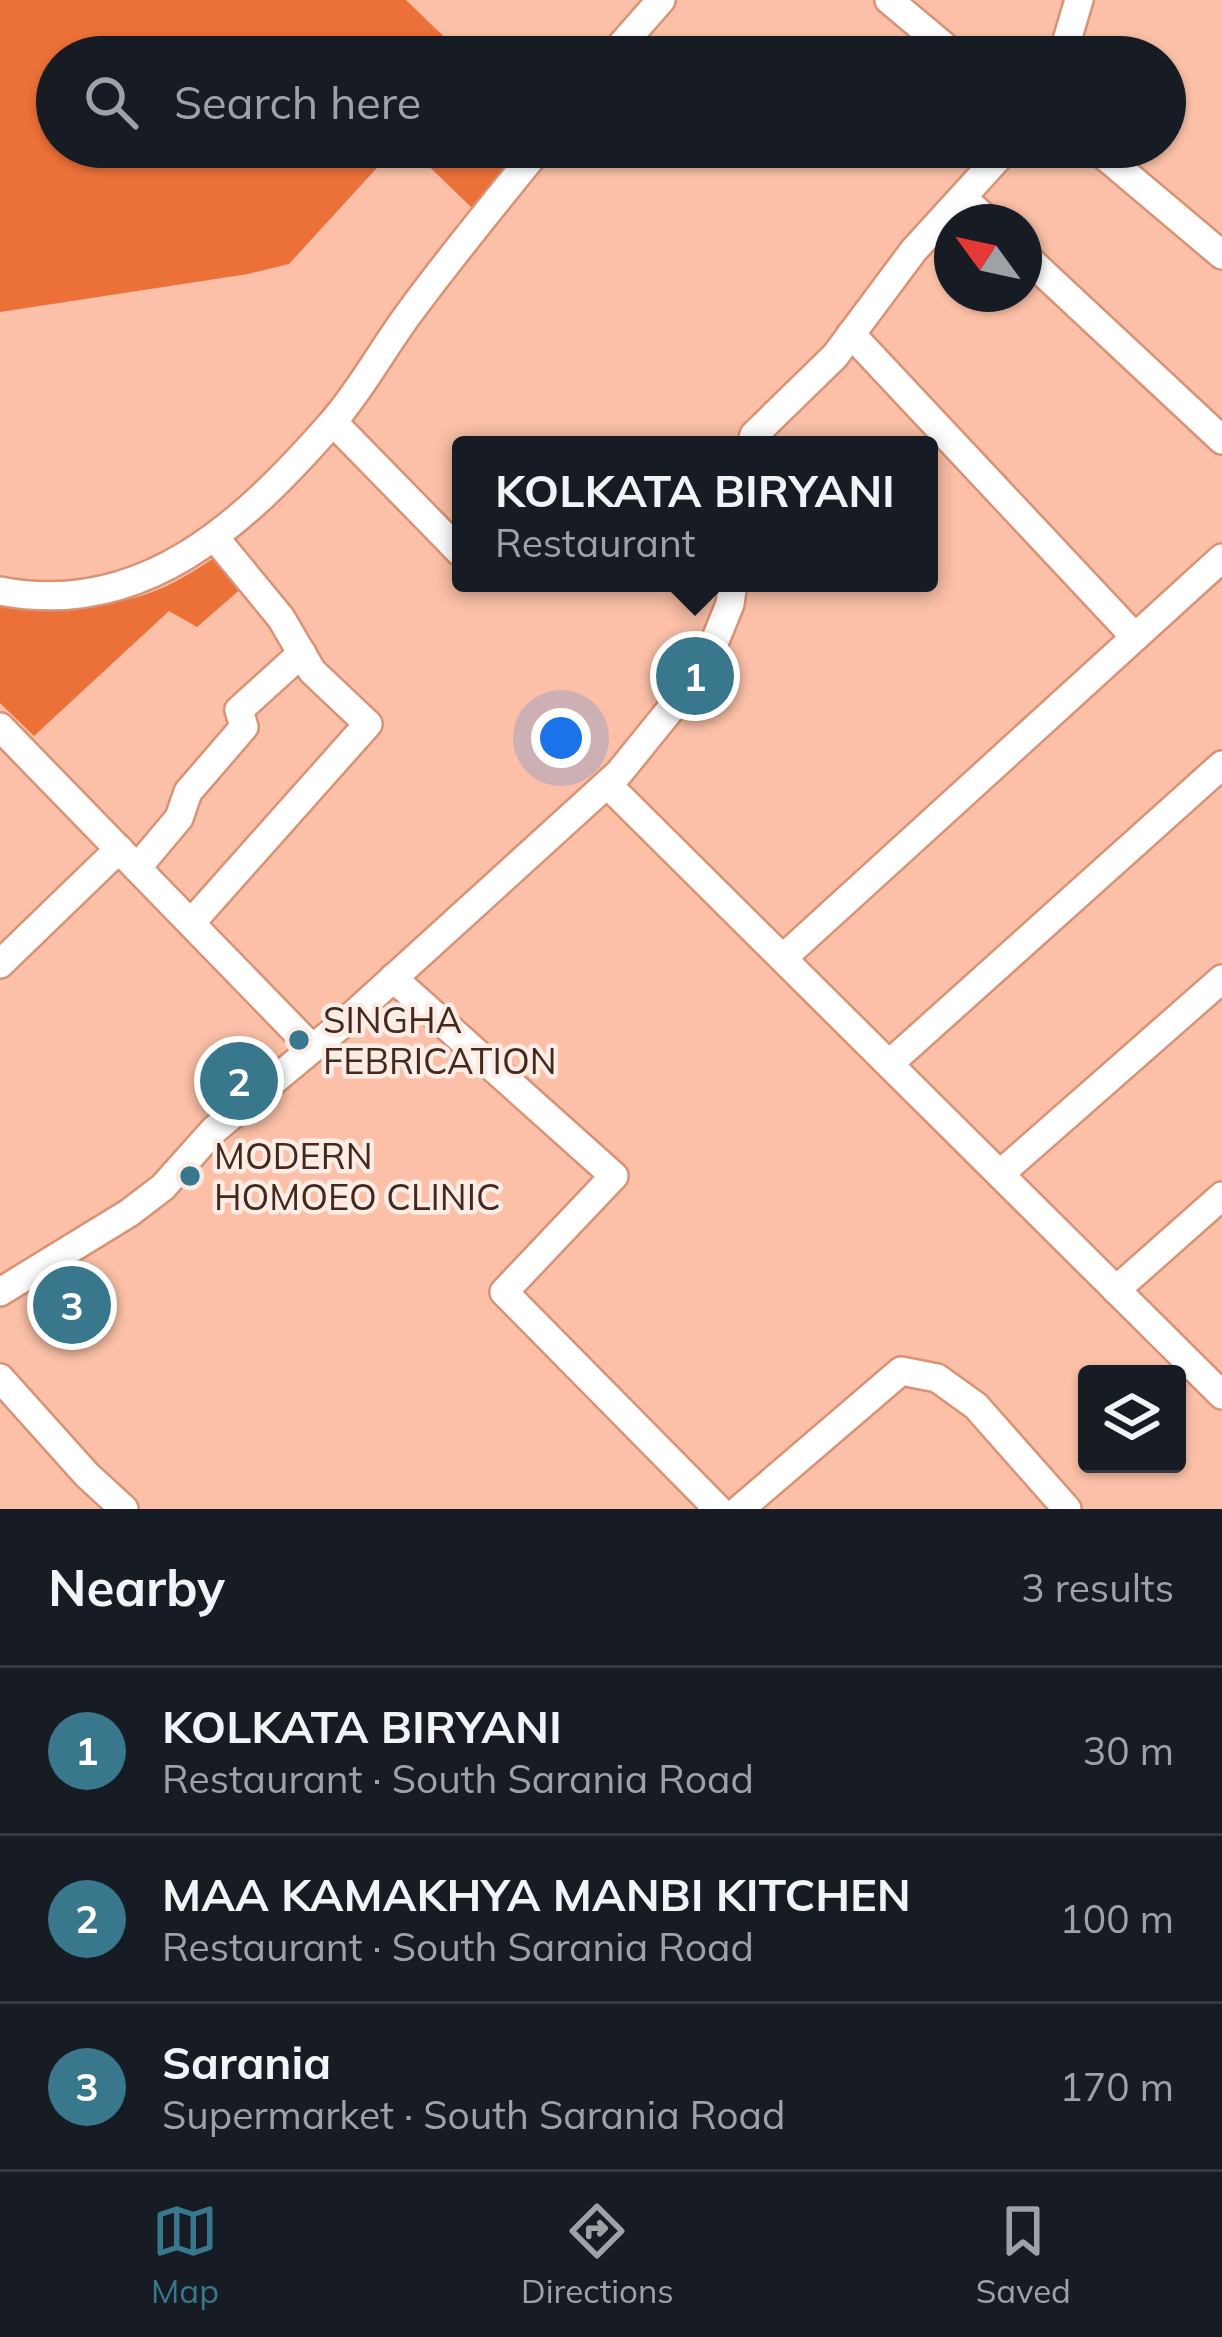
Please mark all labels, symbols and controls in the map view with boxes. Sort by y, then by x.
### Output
search box [36,36,1186,168]
icon: search [78,69,144,135]
text: Search here [174,74,421,130]
north arrow [934,204,1042,312]
popup [452,436,938,592]
text: KOLKATA BIRYANI [495,462,895,518]
text: Restaurant [495,518,695,567]
pin: 1 [656,631,734,721]
your location [531,708,591,768]
place label: SINGHA FEBRICATION [323,997,557,1083]
marker: SINGHA FEBRICATION [286,1027,312,1053]
pin: 2 [200,1036,278,1126]
place label: MODERN HOMOEO CLINIC [214,1133,501,1219]
marker: MODERN HOMOEO CLINIC [177,1163,203,1189]
pin: 3 [33,1260,111,1350]
map controls [1078,1365,1186,1473]
button: layers [1078,1365,1186,1473]
text: Nearby [48,1555,225,1619]
text: 3 results [1021,1563,1174,1612]
text: KOLKATA BIRYANI [162,1698,562,1754]
text: 1 [75,1726,99,1775]
text: 30 m [1083,1726,1174,1775]
text: Restaurant · South Sarania Road [162,1754,754,1803]
text: MAA KAMAKHYA MANBI KITCHEN [162,1866,911,1922]
text: 2 [75,1894,99,1943]
text: 100 m [1059,1894,1174,1943]
text: Restaurant · South Sarania Road [162,1922,754,1971]
text: Sarania [162,2034,331,2090]
text: 3 [75,2062,99,2111]
text: 170 m [1059,2062,1174,2111]
text: Supermarket · South Sarania Road [162,2090,785,2139]
tab: Map [151,2198,219,2311]
tab: Directions [521,2198,674,2311]
tab: Saved [976,2198,1071,2311]

